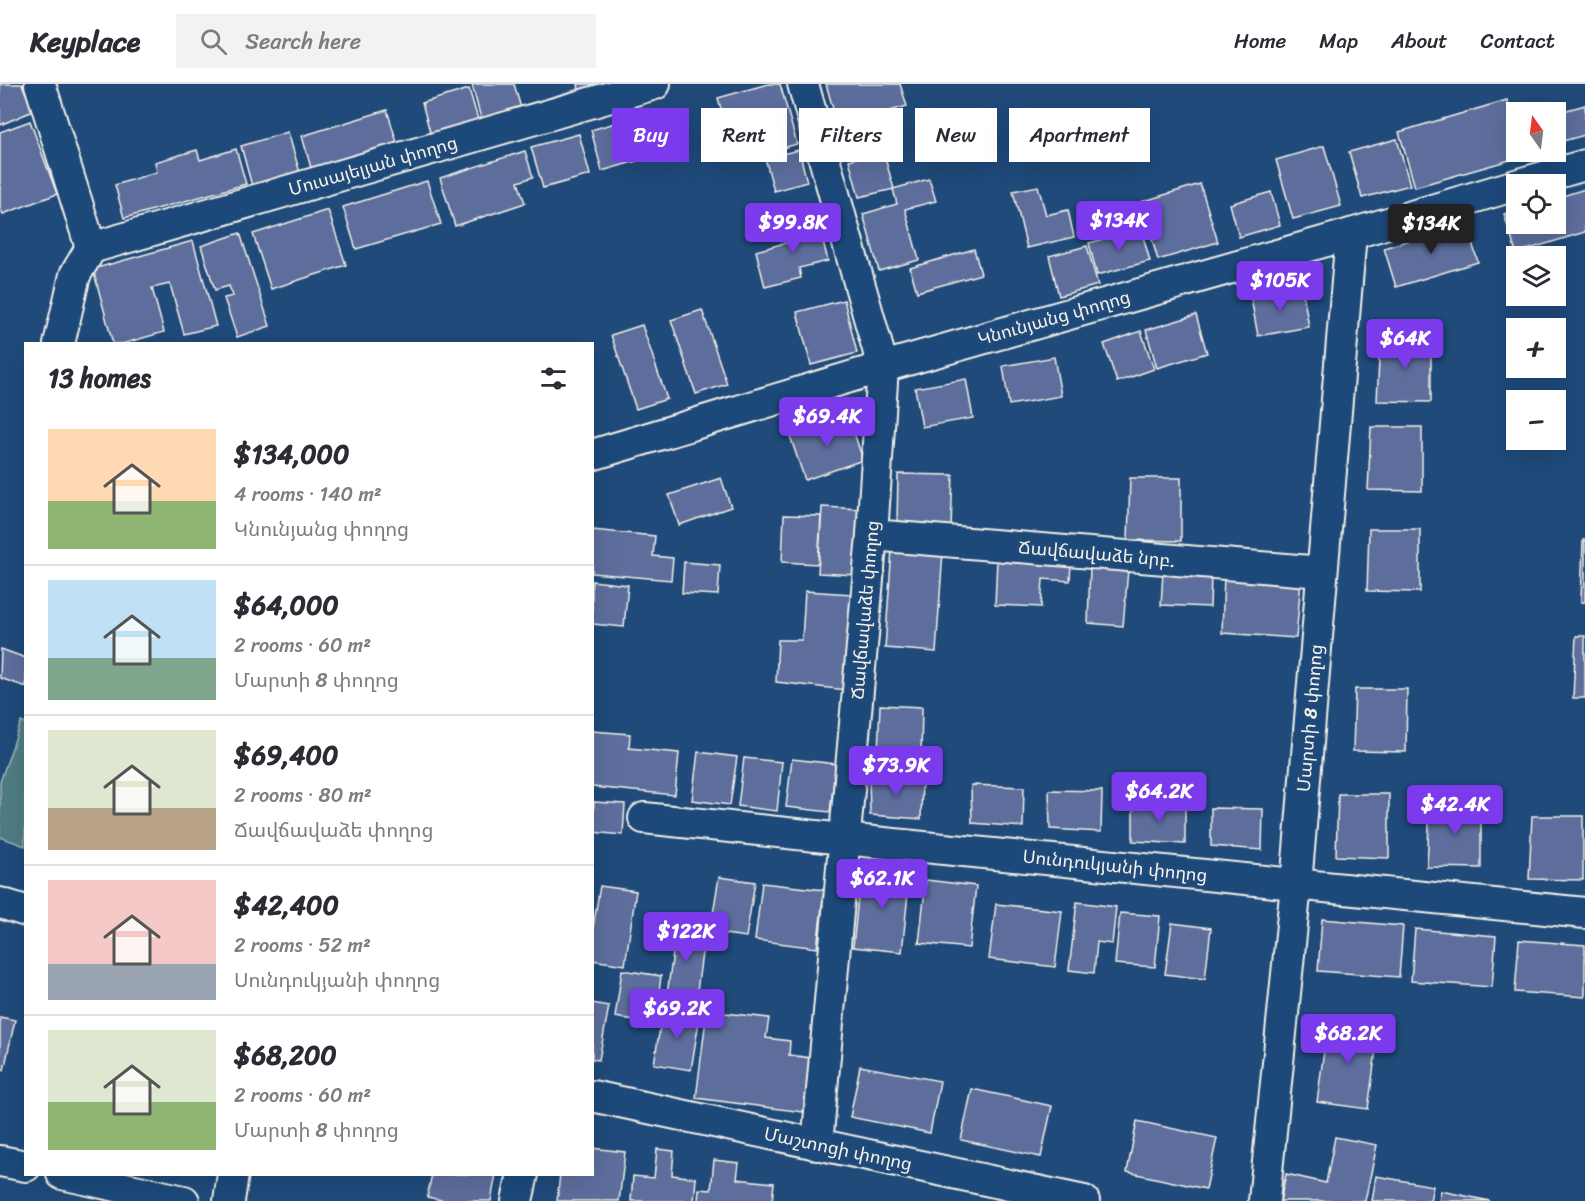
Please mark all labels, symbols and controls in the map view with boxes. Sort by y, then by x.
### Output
search box [176,14,596,68]
text: Keyplace [30,17,140,66]
text: Search here [245,22,361,61]
text: Home [1234,22,1286,60]
text: Map [1319,22,1358,60]
text: About [1391,22,1448,60]
text: Contact [1481,22,1555,60]
icon: search [197,25,230,58]
north arrow [1506,102,1566,162]
map controls [1506,102,1566,450]
chip: Buy [612,108,689,162]
chip: Rent [701,108,787,162]
chip: Filters [799,108,903,162]
chip: New [915,108,997,162]
chip: Apartment [1009,108,1150,162]
street label: Մուսայելյան փողոց [285,127,461,205]
button: locate [1506,174,1566,234]
pin: $134K [1077,201,1161,252]
pin: $99.8K [744,203,842,254]
text: $134K [1090,203,1148,238]
pin: $134K [1389,204,1473,255]
text: $99.8K [759,205,827,240]
text: $134K [1402,206,1460,241]
button: layers [1506,246,1566,306]
pin: $105K [1238,261,1322,312]
text: $105K [1250,263,1310,298]
street label: Կնունյանց փողոց [974,281,1134,355]
button: + [1506,318,1566,378]
pin: $64K [1369,319,1441,370]
text: $64K [1380,321,1430,356]
text: 13 homes [48,355,151,401]
icon: filters [537,362,570,395]
button: − [1506,390,1566,450]
pin: $69.4K [778,397,876,448]
text: $69.4K [793,399,861,434]
text: $134,000 [234,431,349,477]
icon: home [96,453,168,525]
text: 4 rooms · 140 m² [234,477,382,512]
text: Կնունյանց փողոց [234,512,409,547]
street label: Ճավճավաձե փողոց [841,519,889,701]
street label: Ճավճավաձե նրբ. [1017,531,1177,577]
text: $64,000 [234,582,339,628]
icon: home [96,604,168,676]
text: 2 rooms · 60 m² [234,628,371,663]
street label: Մարտի 8 փողոց [1288,643,1332,793]
text: Մարտի 8 փողոց [234,663,399,698]
text: $69,400 [234,732,338,778]
pin: $73.9K [847,746,945,797]
text: $73.9K [863,748,929,783]
icon: home [96,754,168,826]
pin: $64.2K [1110,772,1208,823]
text: $64.2K [1125,774,1193,809]
text: 2 rooms · 80 m² [234,778,372,813]
pin: $42.4K [1406,785,1504,836]
text: $42.4K [1421,787,1489,822]
text: Ճավճավաձե փողոց [234,813,433,848]
street label: Սունդուկյանի փողոց [1021,840,1209,892]
pin: $62.1K [833,859,931,910]
text: $62.1K [850,861,914,896]
text: $42,400 [234,882,339,928]
icon: home [96,904,168,976]
pin: $122K [644,912,728,963]
text: $122K [657,914,715,949]
text: 2 rooms · 52 m² [234,928,371,963]
text: Սունդուկյանի փողոց [234,963,440,998]
pin: $69.2K [628,989,726,1040]
text: $69.2K [644,991,710,1026]
pin: $68.2K [1299,1014,1397,1065]
text: $68.2K [1315,1016,1381,1051]
text: $68,200 [234,1032,337,1078]
icon: home [96,1054,168,1126]
text: 2 rooms · 60 m² [234,1078,371,1113]
text: Մարտի 8 փողոց [234,1113,399,1148]
street label: Մաշտոցի փողոց [761,1118,915,1180]

